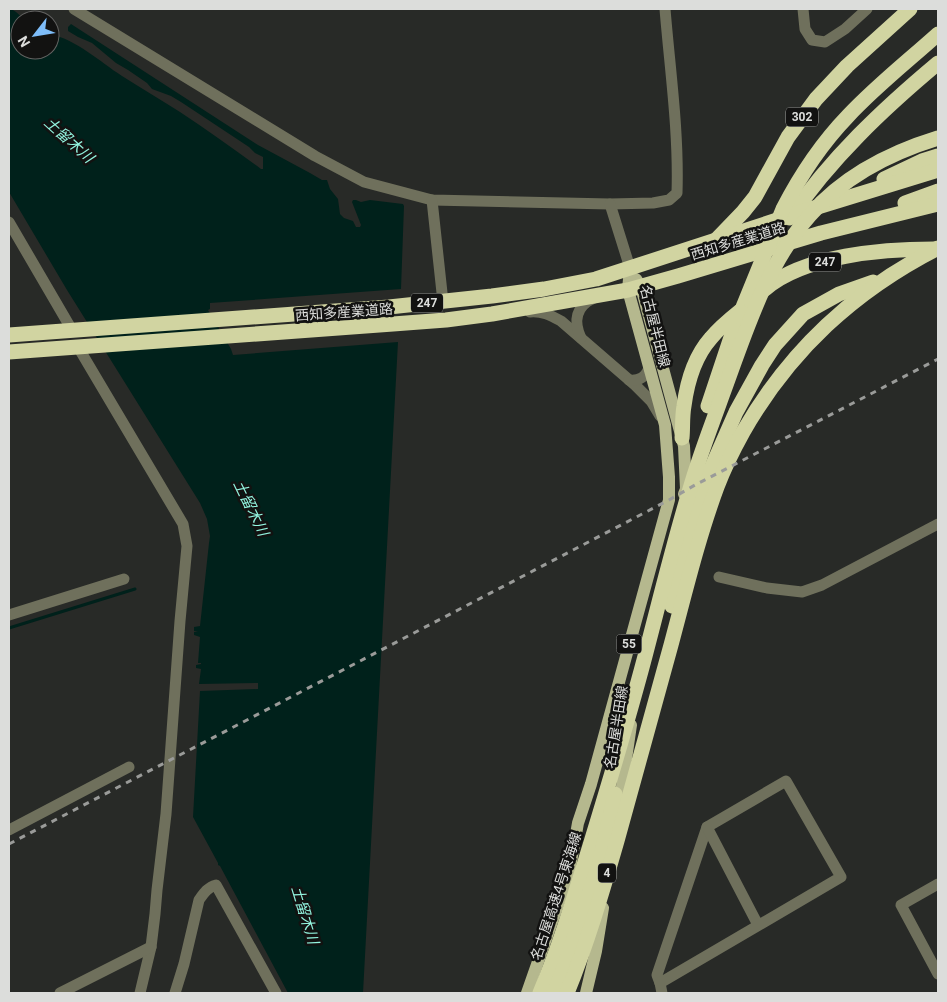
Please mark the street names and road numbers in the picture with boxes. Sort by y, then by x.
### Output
road number: 302 [786,108,818,126]
street label: 西知多産業道路 [689,219,787,263]
road number: 247 [809,252,841,272]
street label: 名古屋半田線 [637,283,673,369]
road number: 247 [411,294,443,312]
street label: 西知多産業道路 [295,301,393,323]
road number: 55 [616,634,642,654]
street label: 名古屋半田線 [602,684,630,770]
street label: 名古屋高速4号東海線 [528,830,584,962]
road number: 4 [598,864,616,882]

